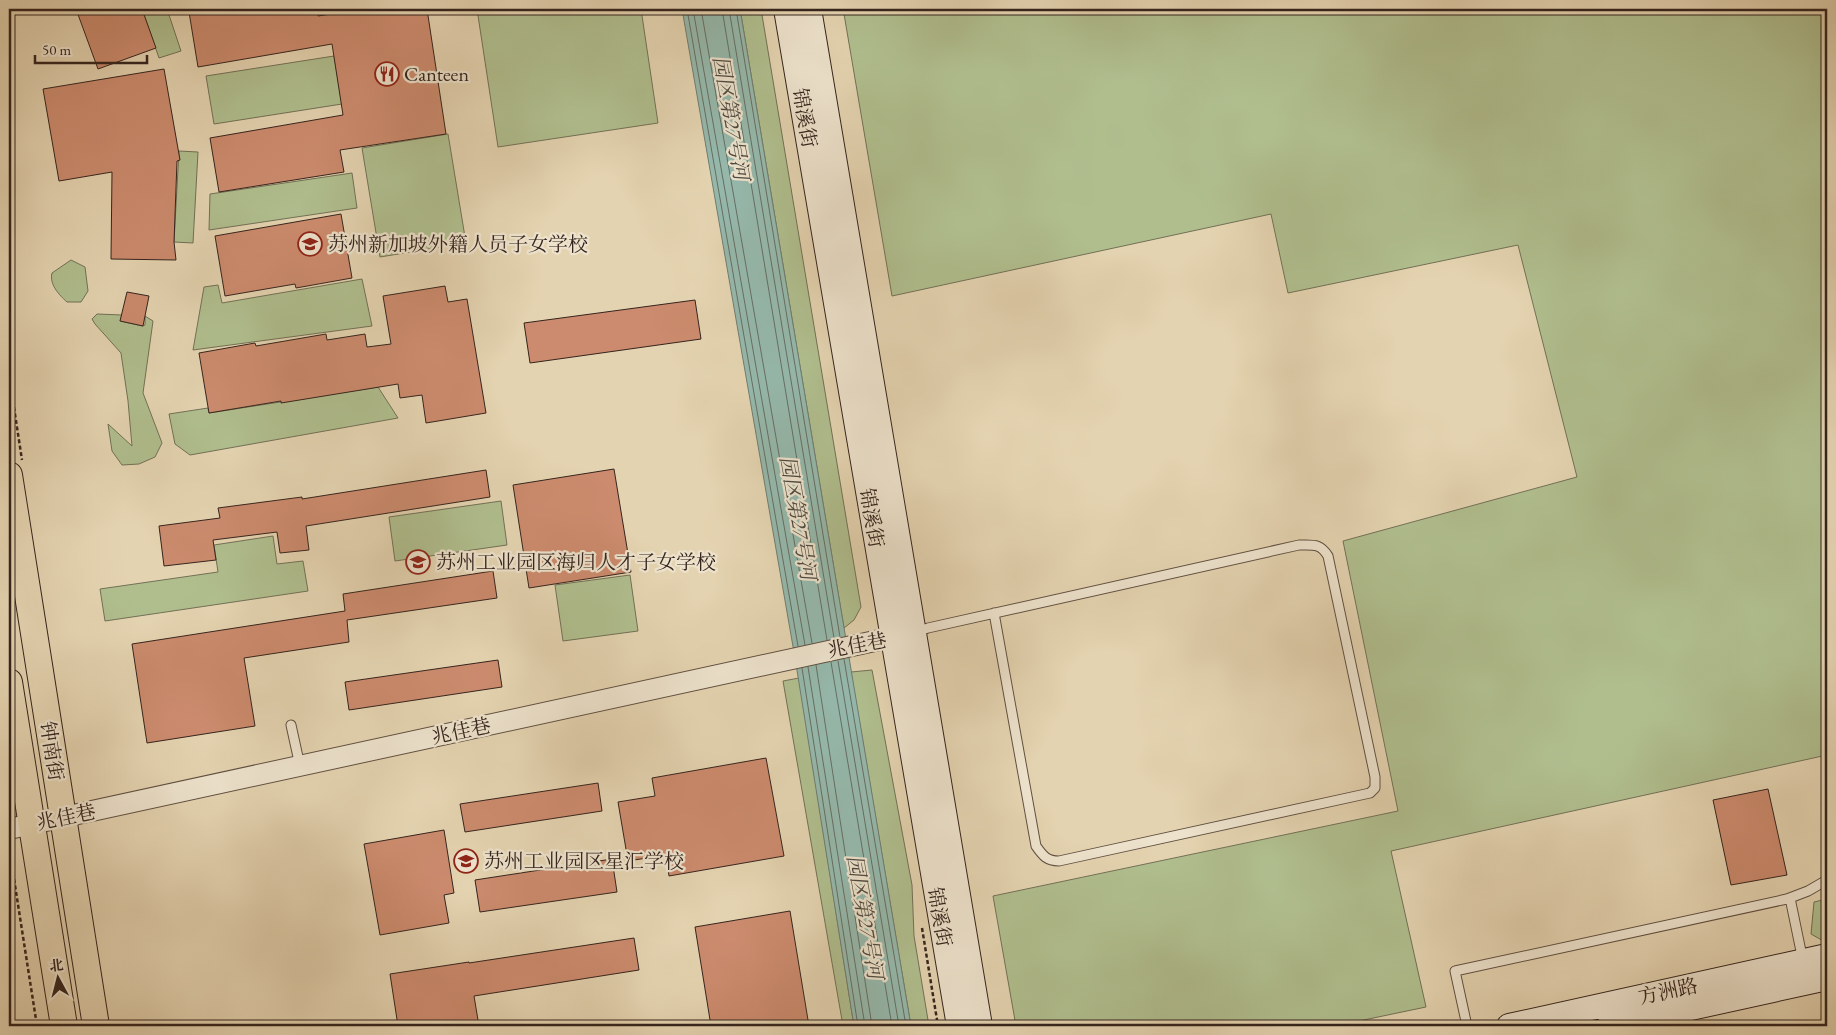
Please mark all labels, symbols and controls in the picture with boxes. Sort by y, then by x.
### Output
scale bar [35,32,148,64]
text: 50 m [42,40,71,59]
water label: 园区第27号河 [707,54,756,186]
restaurant icon: Canteen [374,61,400,87]
place label: Canteen [404,61,469,87]
street label: 锦溪街 [787,86,823,150]
school or university icon: 苏州新加坡外籍人员子女学校 [297,231,323,257]
place label: 苏州新加坡外籍人员子女学校 [328,231,588,257]
water label: 园区第27号河 [774,454,823,586]
street label: 锦溪街 [854,486,890,550]
school or university icon: 苏州工业园区海归人才子女学校 [405,549,431,575]
place label: 苏州工业园区海归人才子女学校 [436,549,716,575]
street label: 兆佳巷 [825,627,889,663]
street label: 兆佳巷 [429,712,493,750]
street label: 钟南街 [34,719,70,783]
street label: 兆佳巷 [34,798,98,836]
school or university icon: 苏州工业园区星汇学校 [453,848,479,874]
place label: 苏州工业园区星汇学校 [484,848,684,874]
water label: 园区第27号河 [841,853,890,985]
street label: 锦溪街 [922,885,958,949]
north arrow [32,952,82,1002]
text: 北 [48,955,64,975]
street label: 方洲路 [1636,972,1700,1010]

